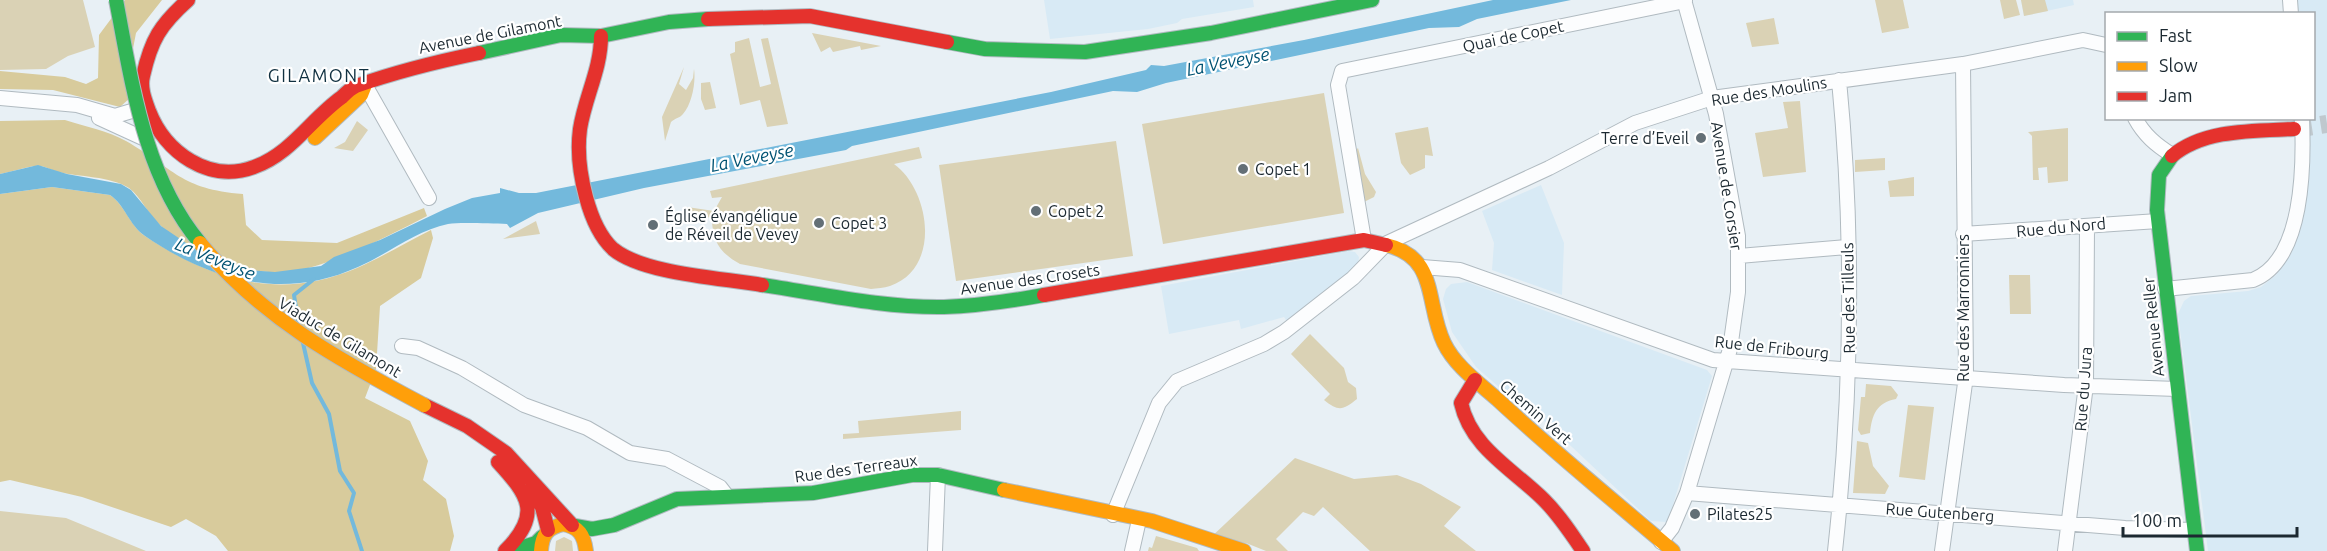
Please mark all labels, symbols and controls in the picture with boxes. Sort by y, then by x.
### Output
street label: Avenue de Gilamont [417,11,564,57]
legend [2105,12,2315,120]
street label: Quai de Copet [1461,16,1566,55]
text: Fast [2159,25,2192,45]
water label: La Veveyse [1185,43,1271,79]
text: Slow [2159,55,2198,75]
district label: GILAMONT [268,65,370,85]
street label: Rue des Moulins [1710,73,1828,109]
text: Jam [2159,85,2193,105]
street label: Avenue de Corsier [1708,120,1746,252]
place label: Terre d’Eveil [1601,129,1689,147]
marker: Terre d’Eveil [1694,131,1708,145]
water label: La Veveyse [709,139,795,175]
place label: Copet 1 [1255,160,1311,178]
marker: Copet 1 [1236,162,1250,176]
place label: Copet 2 [1048,202,1104,220]
marker: Copet 2 [1029,204,1043,218]
place label: Église évangélique de Réveil de Vevey [665,205,799,243]
place label: Copet 3 [831,214,887,232]
street label: Rue du Nord [2015,214,2107,240]
marker: Copet 3 [812,216,826,230]
marker: Église évangélique de Réveil de Vevey [646,218,660,232]
water label: La Veveyse [173,233,258,283]
street label: Rue des Marronniers [1954,234,1972,382]
street label: Rue des Tilleuls [1838,242,1858,354]
street label: Avenue des Crosets [959,260,1101,298]
street label: Avenue Reller [2139,277,2167,377]
street label: Viaduc de Gilamont [275,293,405,381]
street label: Rue de Fribourg [1714,332,1830,362]
street label: Rue du Jura [2071,346,2095,432]
street label: Chemin Vert [1496,376,1576,448]
street label: Rue des Terreaux [793,450,919,486]
street label: Rue Gutenberg [1885,499,1995,525]
scale bar [2123,500,2297,538]
place label: Pilates25 [1707,505,1773,523]
marker: Pilates25 [1688,507,1702,521]
text: 100 m [2132,510,2182,530]

